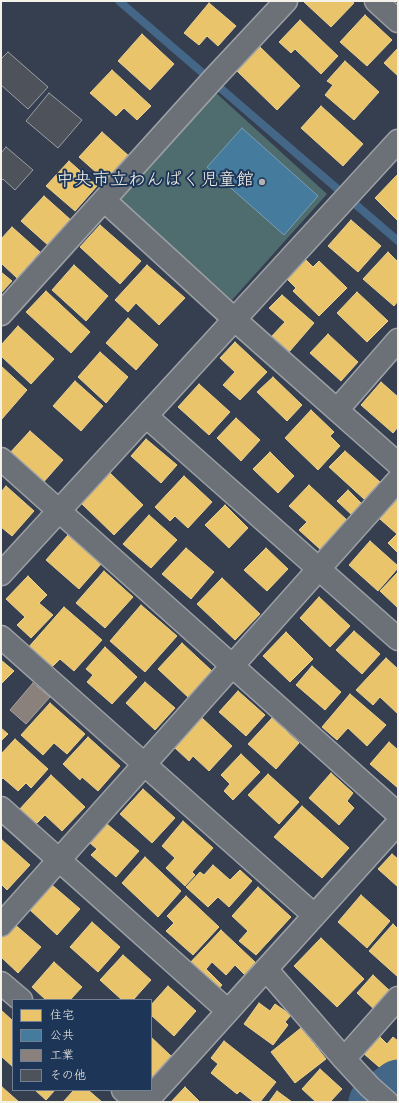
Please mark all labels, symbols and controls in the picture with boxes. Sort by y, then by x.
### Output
place label: 中央市立わんぱく児童館 [56,171,254,193]
marker: 中央市立わんぱく児童館 [257,177,267,187]
legend [12,999,152,1091]
text: 住宅 [50,1007,74,1025]
text: 公共 [50,1027,74,1045]
text: 工業 [50,1047,74,1065]
text: その他 [50,1067,86,1085]

